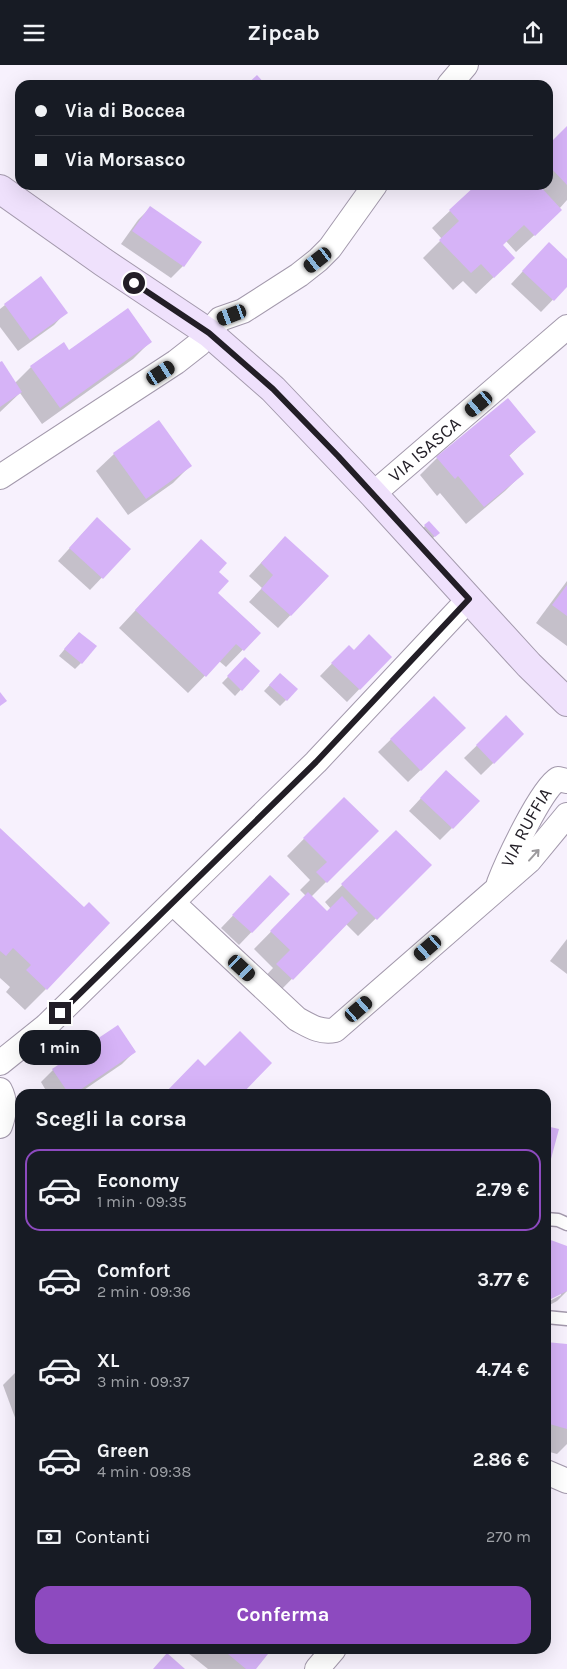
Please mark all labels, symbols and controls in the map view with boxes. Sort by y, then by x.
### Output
icon: menu [20,19,48,47]
icon: share [519,19,547,47]
text: Zipcab [247,20,320,46]
text: Via di Boccea [65,100,186,122]
text: Via Morsasco [65,149,185,171]
car [301,245,334,275]
route start [123,272,145,294]
car [215,303,248,327]
car [144,359,177,387]
car [462,389,495,419]
street label: VIA ISASCA [384,412,465,487]
street label: VIA RUFFIA [496,783,557,871]
one-way arrow [528,849,540,862]
car [411,932,444,964]
car [225,952,258,984]
car [342,993,375,1025]
route end [49,1002,71,1024]
callout: 1 min [19,1031,101,1065]
text: 1 min [40,1038,80,1057]
text: Scegli la corsa [35,1106,187,1132]
icon: car [37,1168,82,1213]
text: Economy [97,1170,179,1192]
text: 2.79 € [476,1179,529,1201]
text: 1 min · 09:35 [97,1192,187,1211]
icon: car [37,1258,82,1303]
text: Comfort [97,1260,171,1282]
text: 3.77 € [477,1269,529,1291]
text: 2 min · 09:36 [97,1282,191,1301]
icon: car [37,1348,82,1393]
text: XL [97,1350,119,1372]
text: 4.74 € [476,1359,529,1381]
text: 3 min · 09:37 [97,1372,190,1391]
icon: car [37,1438,82,1483]
text: Green [97,1440,149,1462]
text: 2.86 € [473,1449,529,1471]
text: 4 min · 09:38 [97,1462,191,1481]
icon: cash [35,1523,63,1551]
text: Contanti [75,1526,150,1548]
text: 270 m [486,1527,531,1546]
button: Conferma [35,1586,531,1644]

